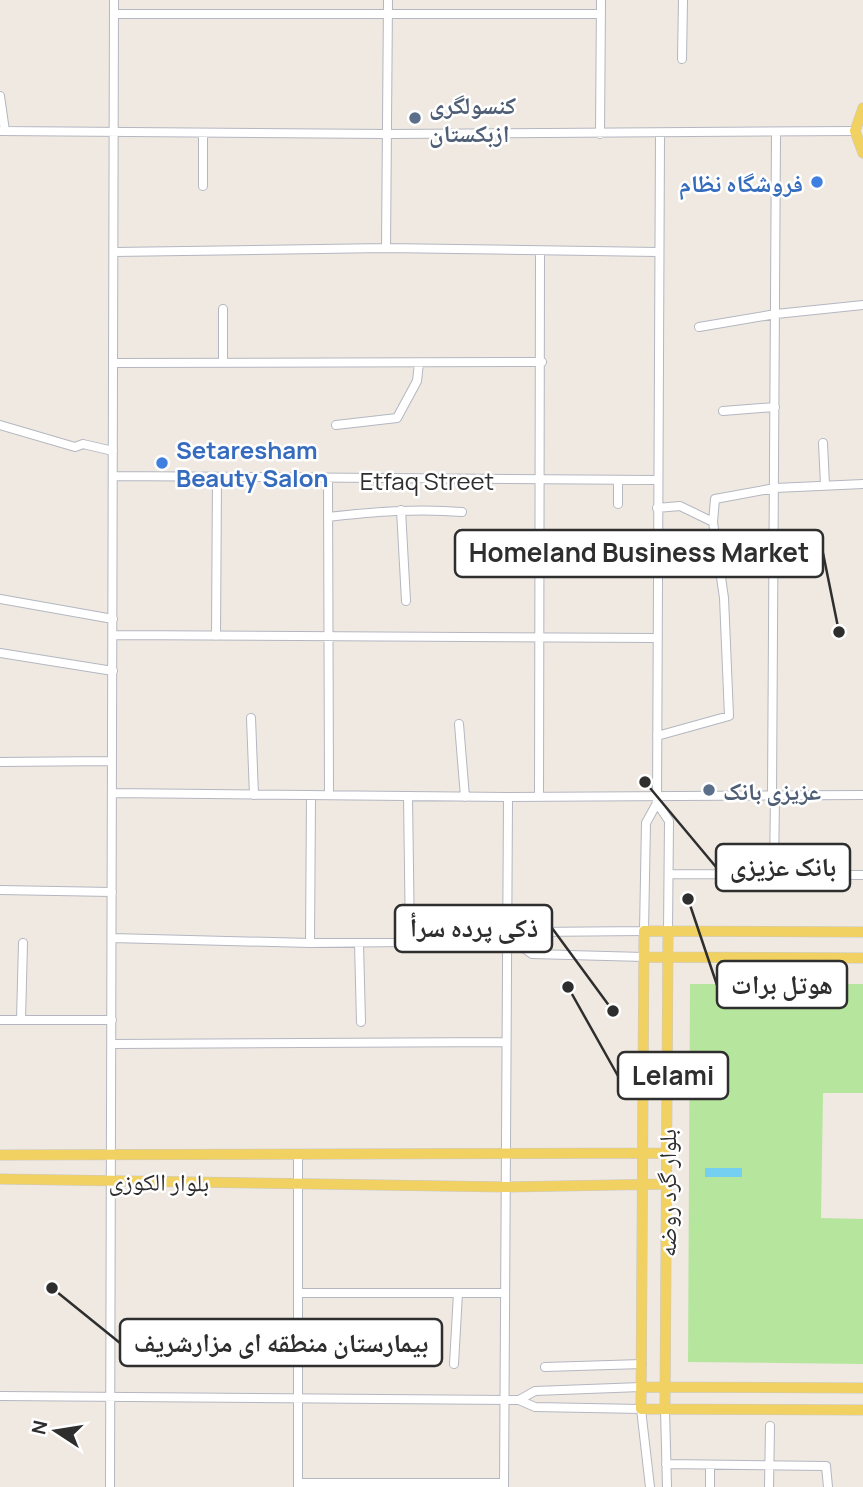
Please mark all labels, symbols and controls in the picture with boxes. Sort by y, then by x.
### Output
place label: کنسولگری ازبکستان [429,88,517,149]
marker: کنسولگری ازبکستان [407,110,423,126]
place label: فروشگاه نظام [679,166,803,201]
marker: فروشگاه نظام [809,174,825,190]
place label: Setaresham Beauty Salon [176,433,329,494]
marker: Setaresham Beauty Salon [154,455,170,471]
street label: Etfaq Street [360,464,494,497]
callout: Homeland Business Market [455,530,823,577]
text: Homeland Business Market [469,534,809,570]
place label: عزیزی بانک [723,774,821,807]
marker: عزیزی بانک [701,782,717,798]
callout: بانک عزیزی [716,844,850,891]
text: بانک عزیزی [730,848,836,884]
callout: ذکی پرده سرأ [395,905,552,952]
text: ذکی پرده سرأ [410,909,538,945]
callout: هوتل برات [717,961,847,1008]
text: هوتل برات [731,966,833,1002]
callout: Lelami [618,1052,728,1099]
text: Lelami [632,1057,714,1093]
street label: بلوار گرد روضه [650,1129,683,1257]
street label: بلوار الکوزی [108,1164,210,1198]
callout: بیمارستان منطقه ای مزارشریف [120,1319,442,1366]
text: بیمارستان منطقه ای مزارشریف [134,1324,428,1360]
north arrow [21,1396,91,1466]
text: N [25,1418,54,1437]

